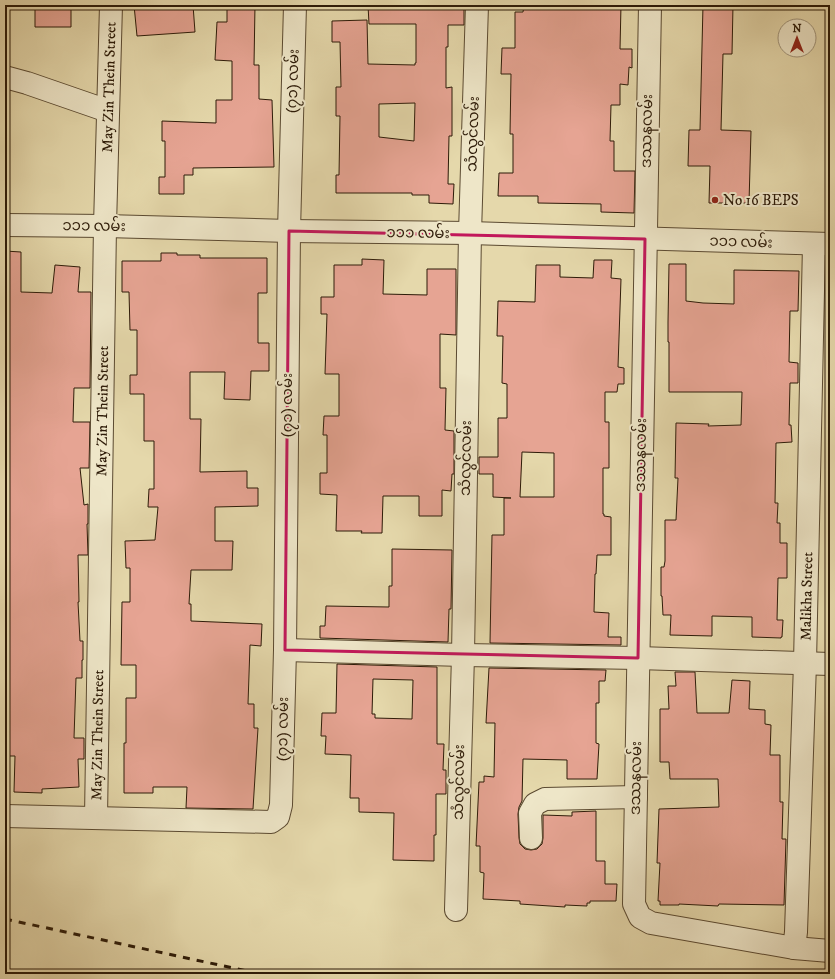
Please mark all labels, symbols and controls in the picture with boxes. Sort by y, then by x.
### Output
north arrow [777,18,817,58]
street label: May Zin Thein Street [97,21,120,153]
text: N [792,22,802,36]
street label: (၇၁) လမ်း [281,48,306,114]
street label: ဒဿနလမ်း [636,94,659,168]
street label: သံလွင်လမ်း [461,96,485,172]
place label: No 16 BEPS [723,191,799,210]
marker: No 16 BEPS [710,195,720,205]
street label: ၁၁၁ လမ်း [62,215,126,236]
street label: ၁၁၁ လမ်း [386,222,450,243]
street label: ၁၁၁ လမ်း [709,230,773,253]
street label: May Zin Thein Street [92,345,113,477]
street label: (၇၁) လမ်း [277,373,299,437]
street label: ဒဿနလမ်း [630,418,653,492]
street label: သံလွင်လမ်း [455,420,477,496]
street label: Malikha Street [796,551,817,641]
street label: May Zin Thein Street [87,669,108,801]
street label: (၇၁) လမ်း [272,697,295,761]
street label: ဒဿနလမ်း [625,741,648,815]
street label: သံလွင်လမ်း [448,744,470,820]

